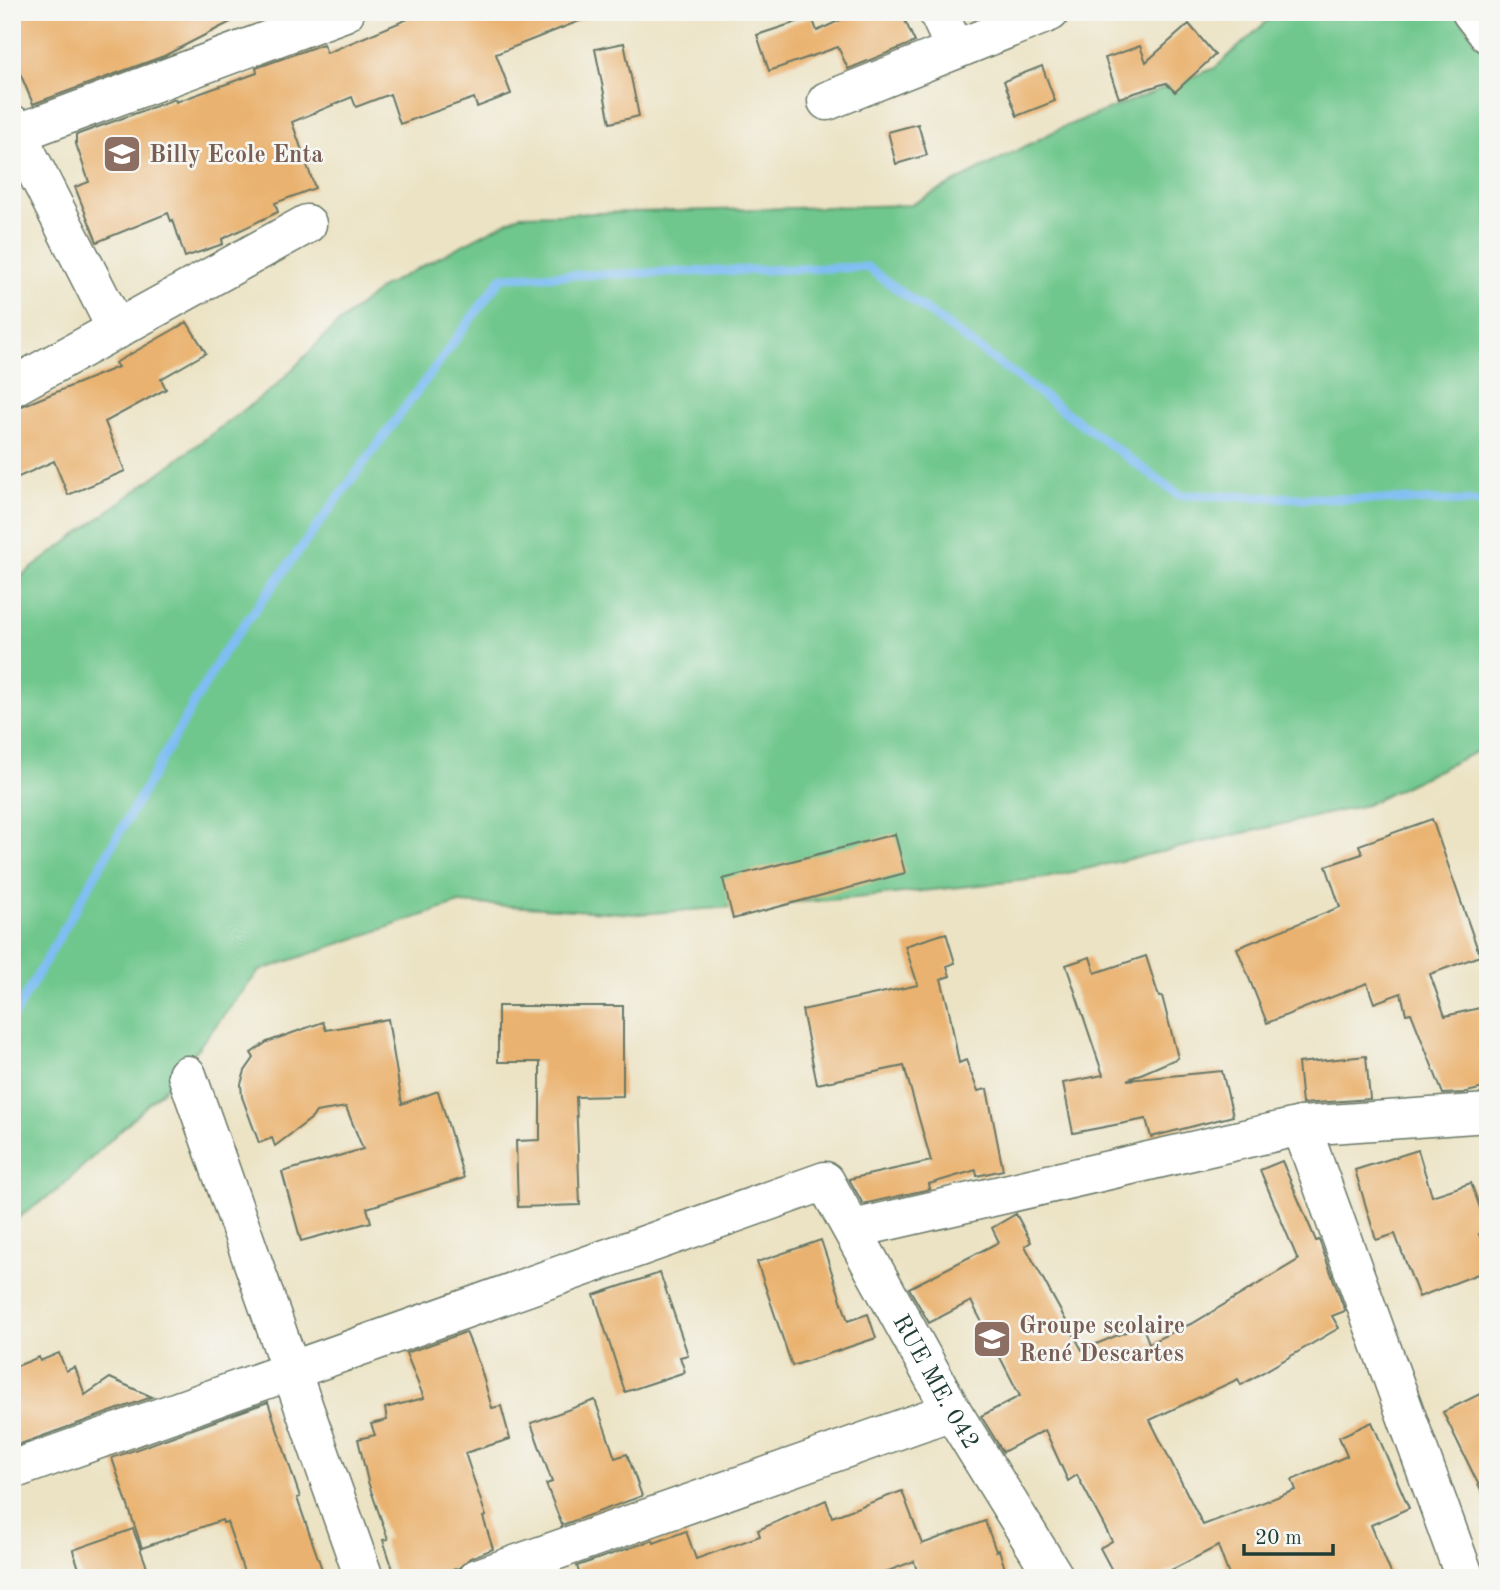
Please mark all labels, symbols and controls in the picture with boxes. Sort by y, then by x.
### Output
school or university icon: Billy Ecole Enta [101,133,143,175]
place label: Billy Ecole Enta [149,144,323,168]
street label: RUE ME. 042 [887,1311,982,1454]
place label: Groupe scolaire René Descartes [1019,1315,1185,1367]
school or university icon: Groupe scolaire René Descartes [971,1318,1013,1360]
scale bar [1244,1513,1334,1557]
text: 20 m [1255,1528,1302,1549]

